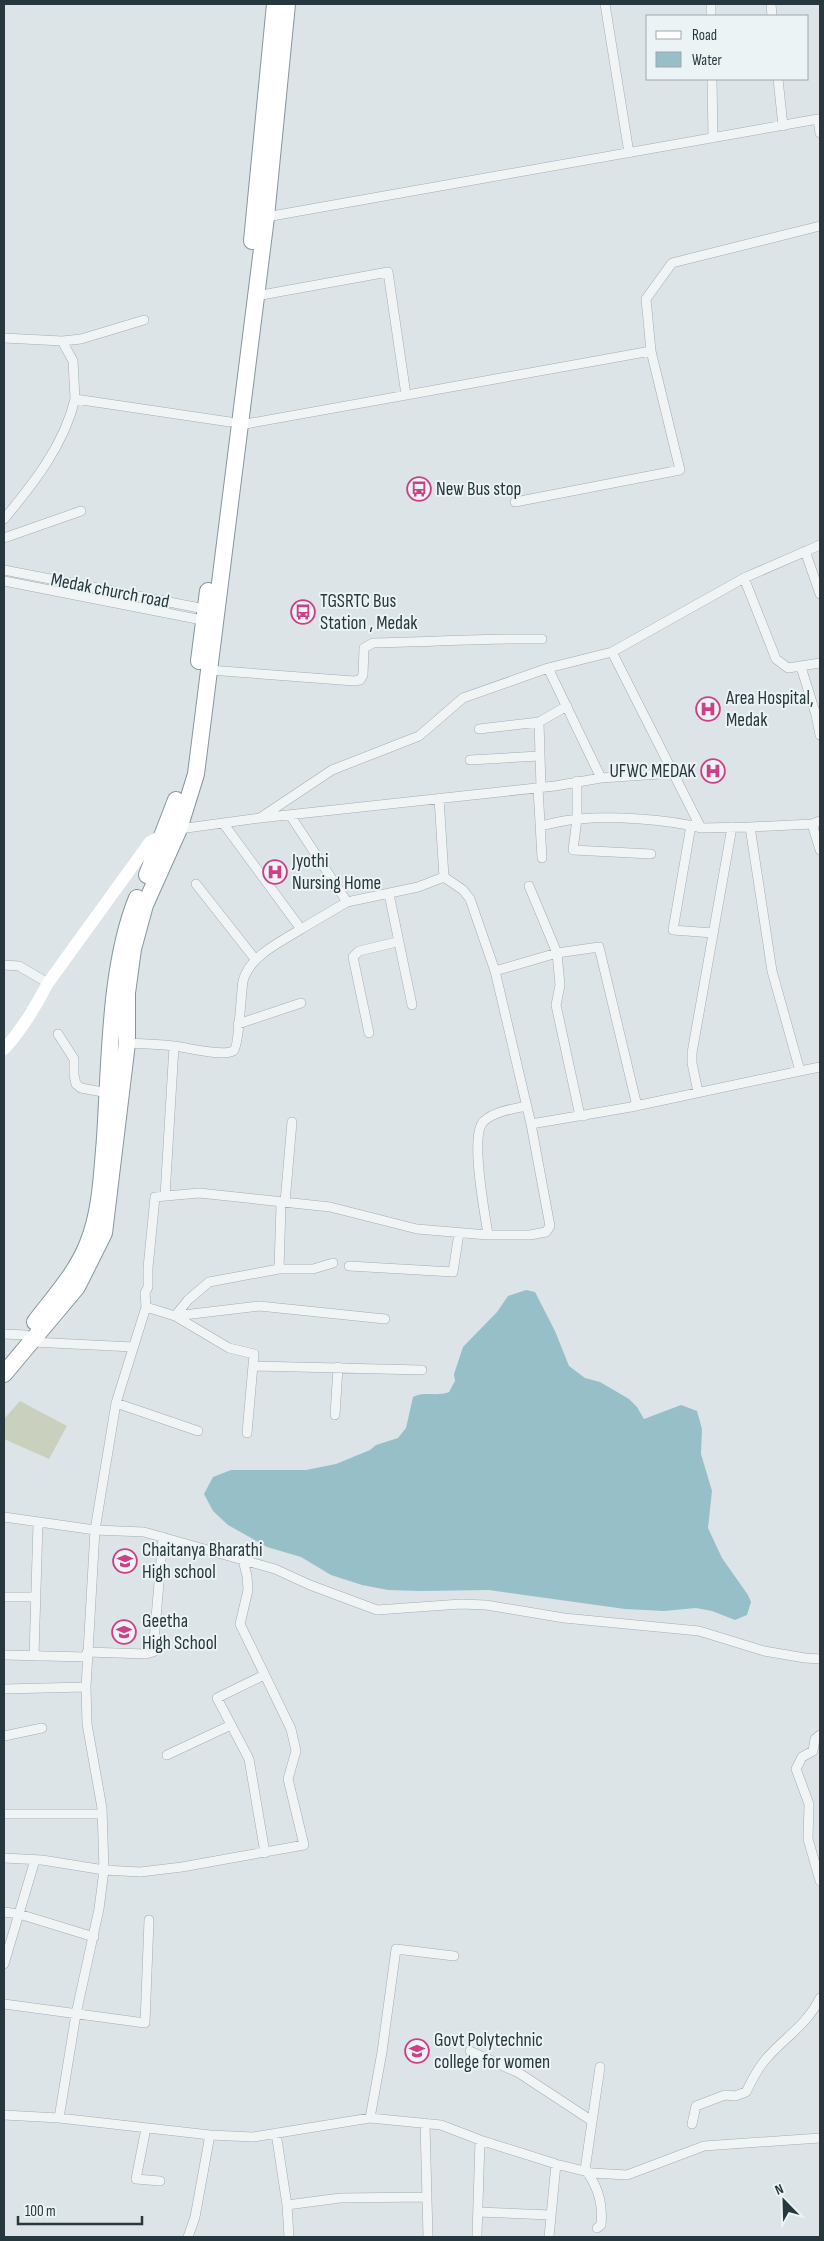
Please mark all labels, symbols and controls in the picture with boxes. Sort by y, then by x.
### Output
legend [646,15,809,80]
text: Road [692,26,717,45]
text: Water [692,51,723,70]
bus stop icon: New Bus stop [406,476,432,502]
place label: New Bus stop [436,478,521,501]
street label: Medak church road [49,568,171,614]
place label: TGSRTC Bus Station , Medak [320,590,418,635]
bus stop icon: TGSRTC Bus Station , Medak [290,599,316,625]
place label: Area Hospital, Medak [725,687,814,732]
hospital icon: Area Hospital, Medak [695,696,721,722]
hospital icon: UFWC MEDAK [700,758,726,784]
place label: UFWC MEDAK [609,760,696,783]
place label: Jyothi Nursing Home [291,850,381,895]
hospital icon: Jyothi Nursing Home [262,859,288,885]
place label: Chaitanya Bharathi High school [142,1539,263,1584]
school or university icon: Chaitanya Bharathi High school [112,1548,138,1574]
place label: Geetha High School [142,1610,217,1655]
school or university icon: Geetha High School [111,1619,137,1645]
place label: Govt Polytechnic college for women [434,2029,550,2074]
school or university icon: Govt Polytechnic college for women [404,2038,430,2064]
north arrow [759,2176,809,2226]
text: N [772,2180,786,2199]
scale bar [18,2194,141,2226]
text: 100 m [25,2202,56,2221]

